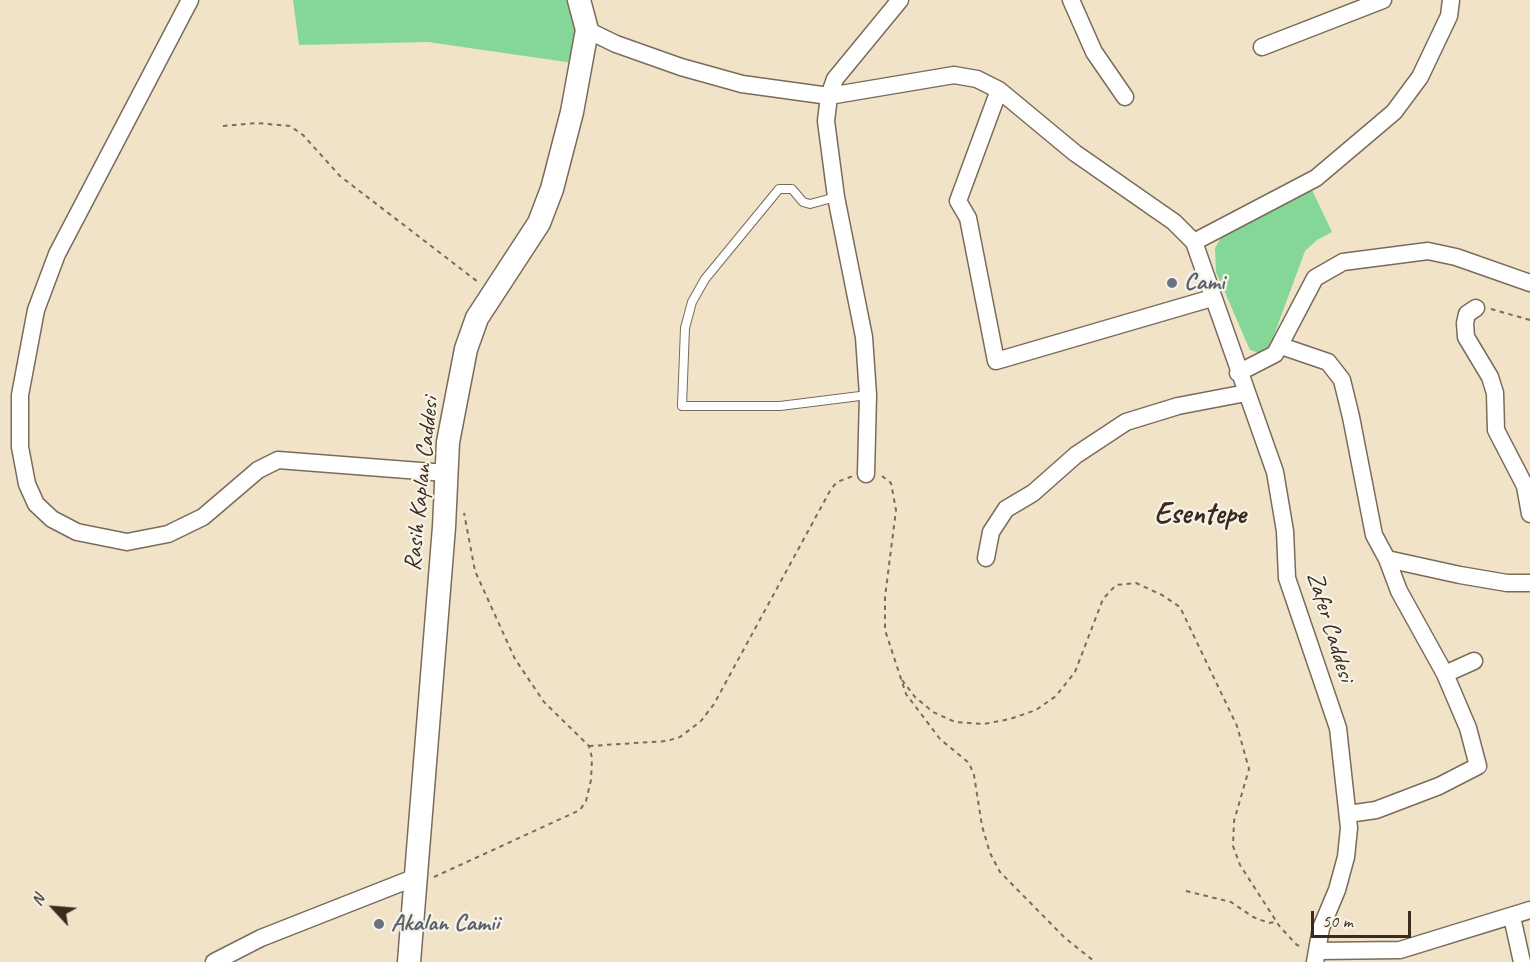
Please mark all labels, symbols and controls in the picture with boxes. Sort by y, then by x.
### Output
place label: Cami [1184,269,1225,297]
marker: Cami [1165,276,1179,290]
street label: Rasih Kaplan Caddesi [399,396,445,572]
district label: Esentepe [1154,497,1246,533]
street label: Zafer Caddesi [1300,569,1360,685]
north arrow [24,878,84,938]
text: N [27,891,49,909]
scale bar [1314,899,1414,937]
place label: Akalan Camii [391,910,499,938]
text: 50 m [1322,910,1353,932]
marker: Akalan Camii [372,917,386,931]

